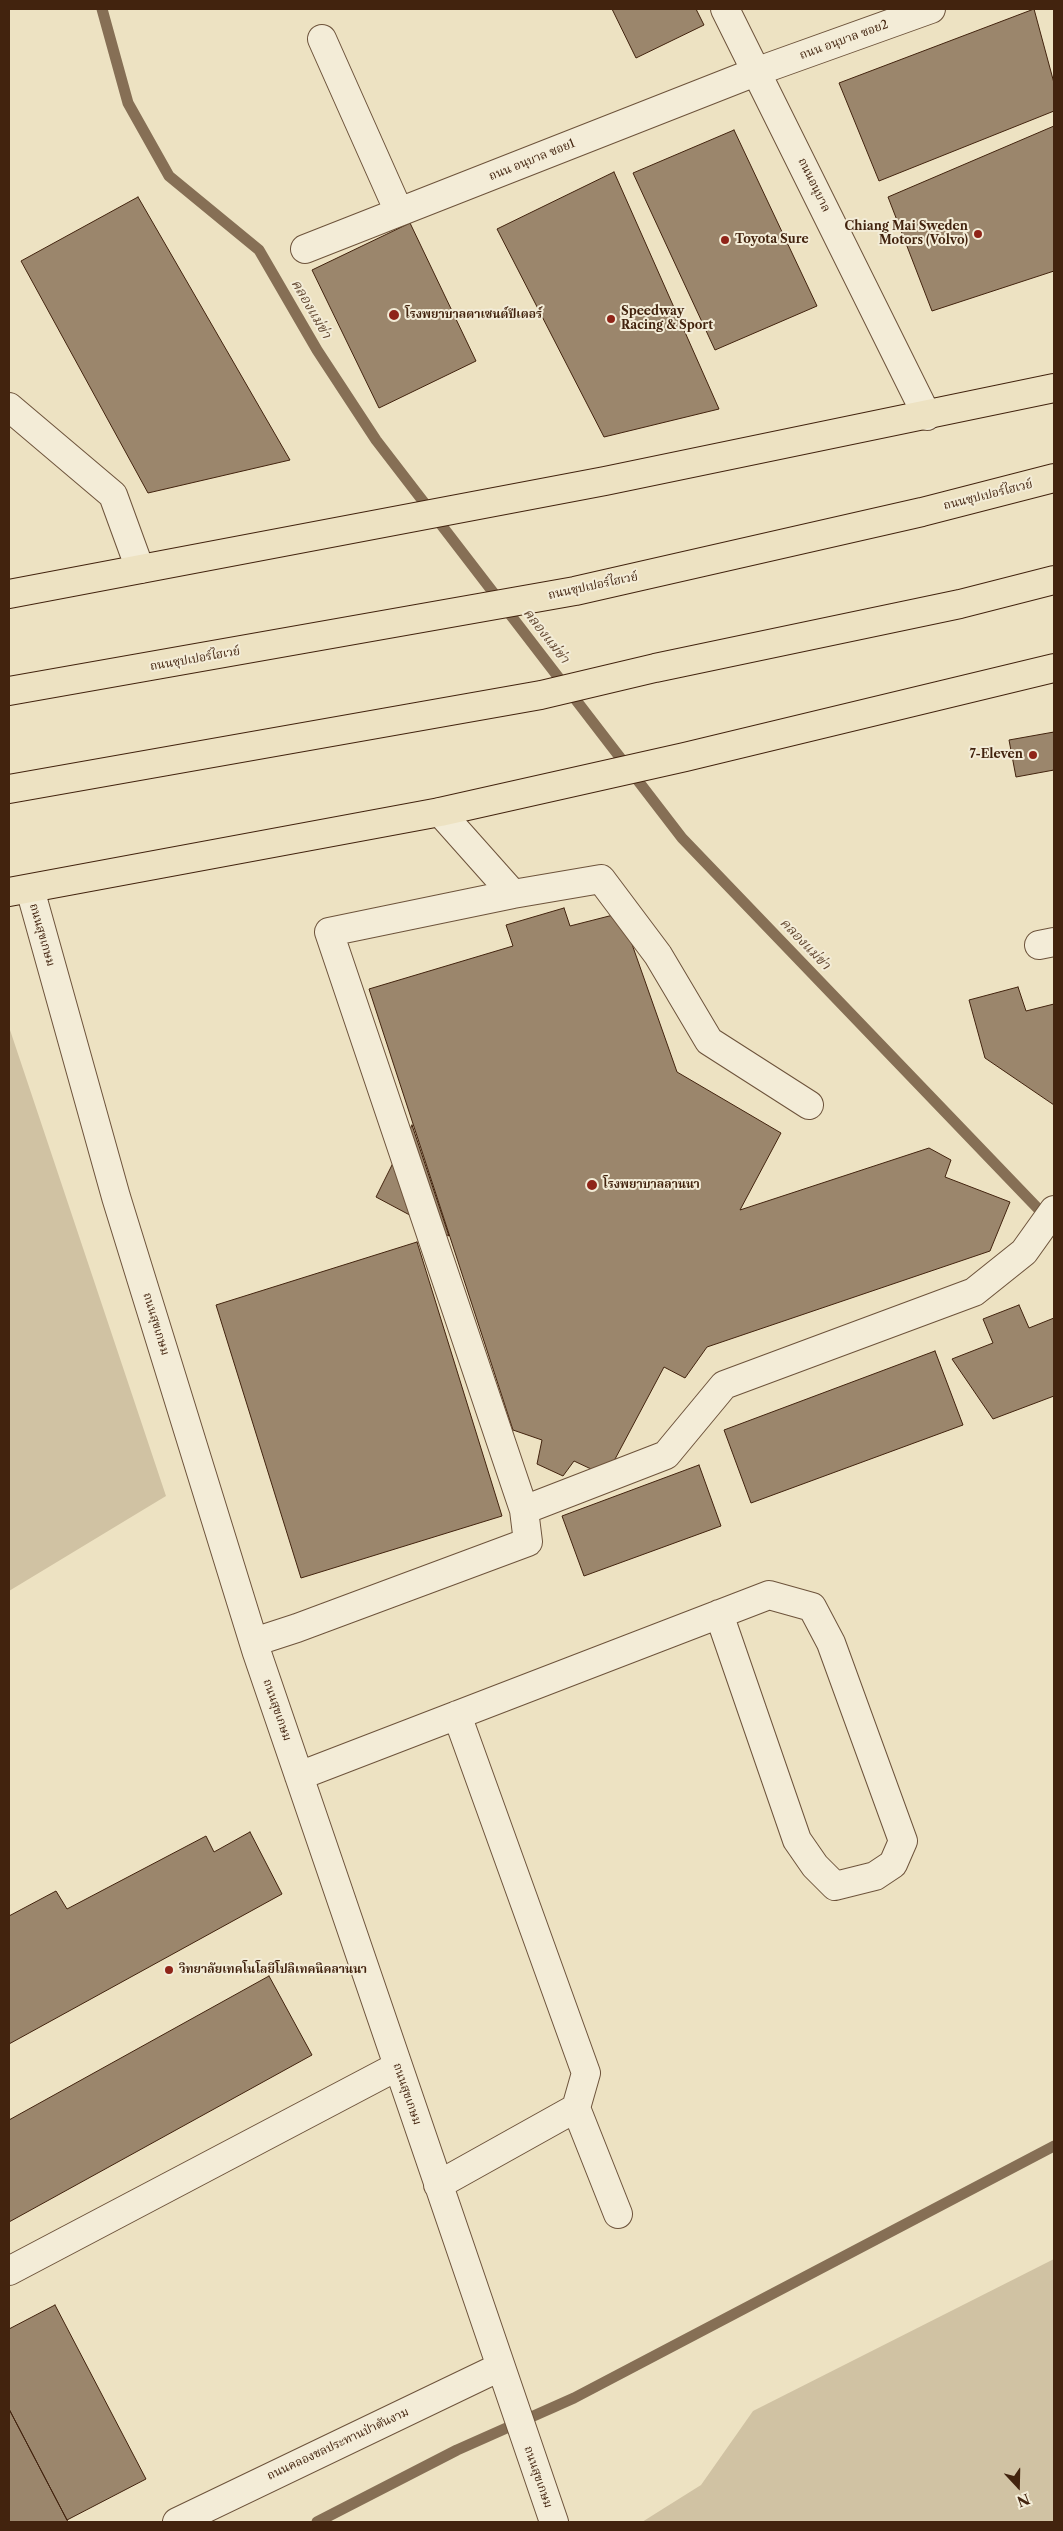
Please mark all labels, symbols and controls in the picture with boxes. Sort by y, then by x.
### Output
street label: ถนน อนุบาล ซอย2 [798,17,890,63]
street label: ถนน อนุบาล ซอย1 [487,136,577,184]
street label: ถนนอนุบาล [795,155,833,215]
place label: Chiang Mai Sweden Motors (Volvo) [845,220,968,248]
marker: Chiang Mai Sweden Motors (Volvo) [972,228,984,240]
place label: Toyota Sure [735,233,809,247]
marker: Toyota Sure [719,234,731,246]
water label: คลองแม่ข่า [287,276,335,342]
place label: Speedway Racing & Sport [621,305,713,333]
marker: โรงพยาบาลตาเซนต์ปีเตอร์ [387,308,401,322]
place label: โรงพยาบาลตาเซนต์ปีเตอร์ [405,308,542,322]
marker: Speedway Racing & Sport [605,313,617,325]
street label: ถนนซุปเปอร์ไฮเวย์ [942,477,1034,513]
street label: ถนนซุปเปอร์ไฮเวย์ [547,569,639,603]
water label: คลองแม่ข่า [519,605,573,667]
street label: ถนนซุปเปอร์ไฮเวย์ [149,644,241,674]
place label: 7-Eleven [970,748,1023,762]
marker: 7-Eleven [1027,749,1039,761]
street label: ถนนสุขเกษม [26,902,58,968]
water label: คลองแม่ข่า [776,915,834,973]
marker: โรงพยาบาลลานนา [585,1178,599,1192]
place label: โรงพยาบาลลานนา [603,1178,700,1192]
street label: ถนนสุขเกษม [140,1291,172,1357]
street label: ถนนสุขเกษม [260,1677,294,1743]
place label: วิทยาลัยเทคโนโลยีโปลิเทคนิคลานนา [179,1963,367,1977]
marker: วิทยาลัยเทคโนโลยีโปลิเทคนิคลานนา [163,1964,175,1976]
street label: ถนนสุขเกษม [390,2061,424,2127]
street label: ถนนคลองชลประทานป่าตันงาม [265,2405,411,2483]
street label: ถนนสุขเกษม [521,2444,555,2510]
north arrow [993,2461,1043,2511]
text: N [1014,2489,1032,2511]

